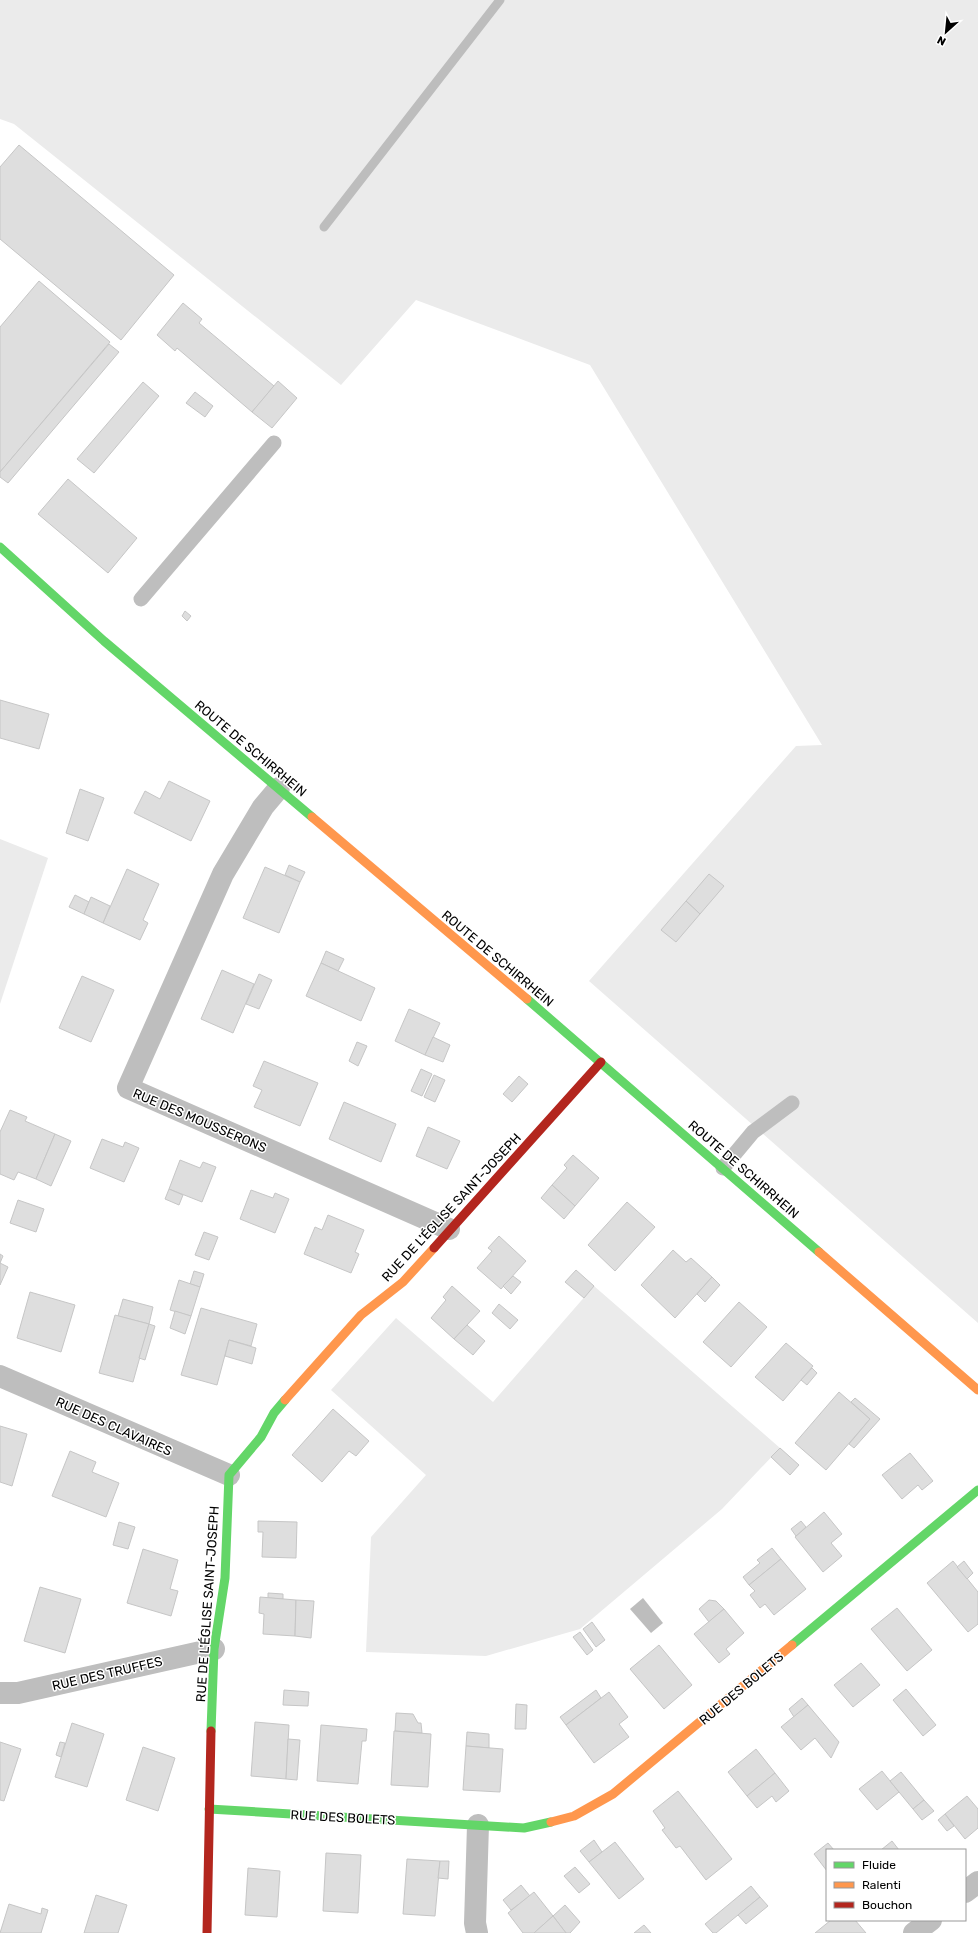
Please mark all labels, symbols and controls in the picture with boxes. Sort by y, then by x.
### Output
north arrow [926,12,966,52]
text: N [935,33,948,48]
street label: ROUTE DE SCHIRRHEIN [192,697,310,800]
street label: ROUTE DE SCHIRRHEIN [439,907,557,1010]
street label: RUE DES MOUSSERONS [131,1086,269,1155]
street label: ROUTE DE SCHIRRHEIN [685,1117,802,1221]
street label: RUE DE L'ÉGLISE SAINT-JOSEPH [379,1130,524,1284]
street label: RUE DES CLAVAIRES [53,1394,174,1459]
street label: RUE DE L'ÉGLISE SAINT-JOSEPH [193,1505,222,1703]
street label: RUE DES BOLETS [696,1649,786,1728]
street label: RUE DES TRUFFES [50,1653,164,1693]
street label: RUE DES BOLETS [290,1807,396,1828]
legend [826,1849,966,1921]
text: Fluide [862,1858,896,1872]
text: Ralenti [862,1878,901,1892]
text: Bouchon [862,1898,912,1912]

